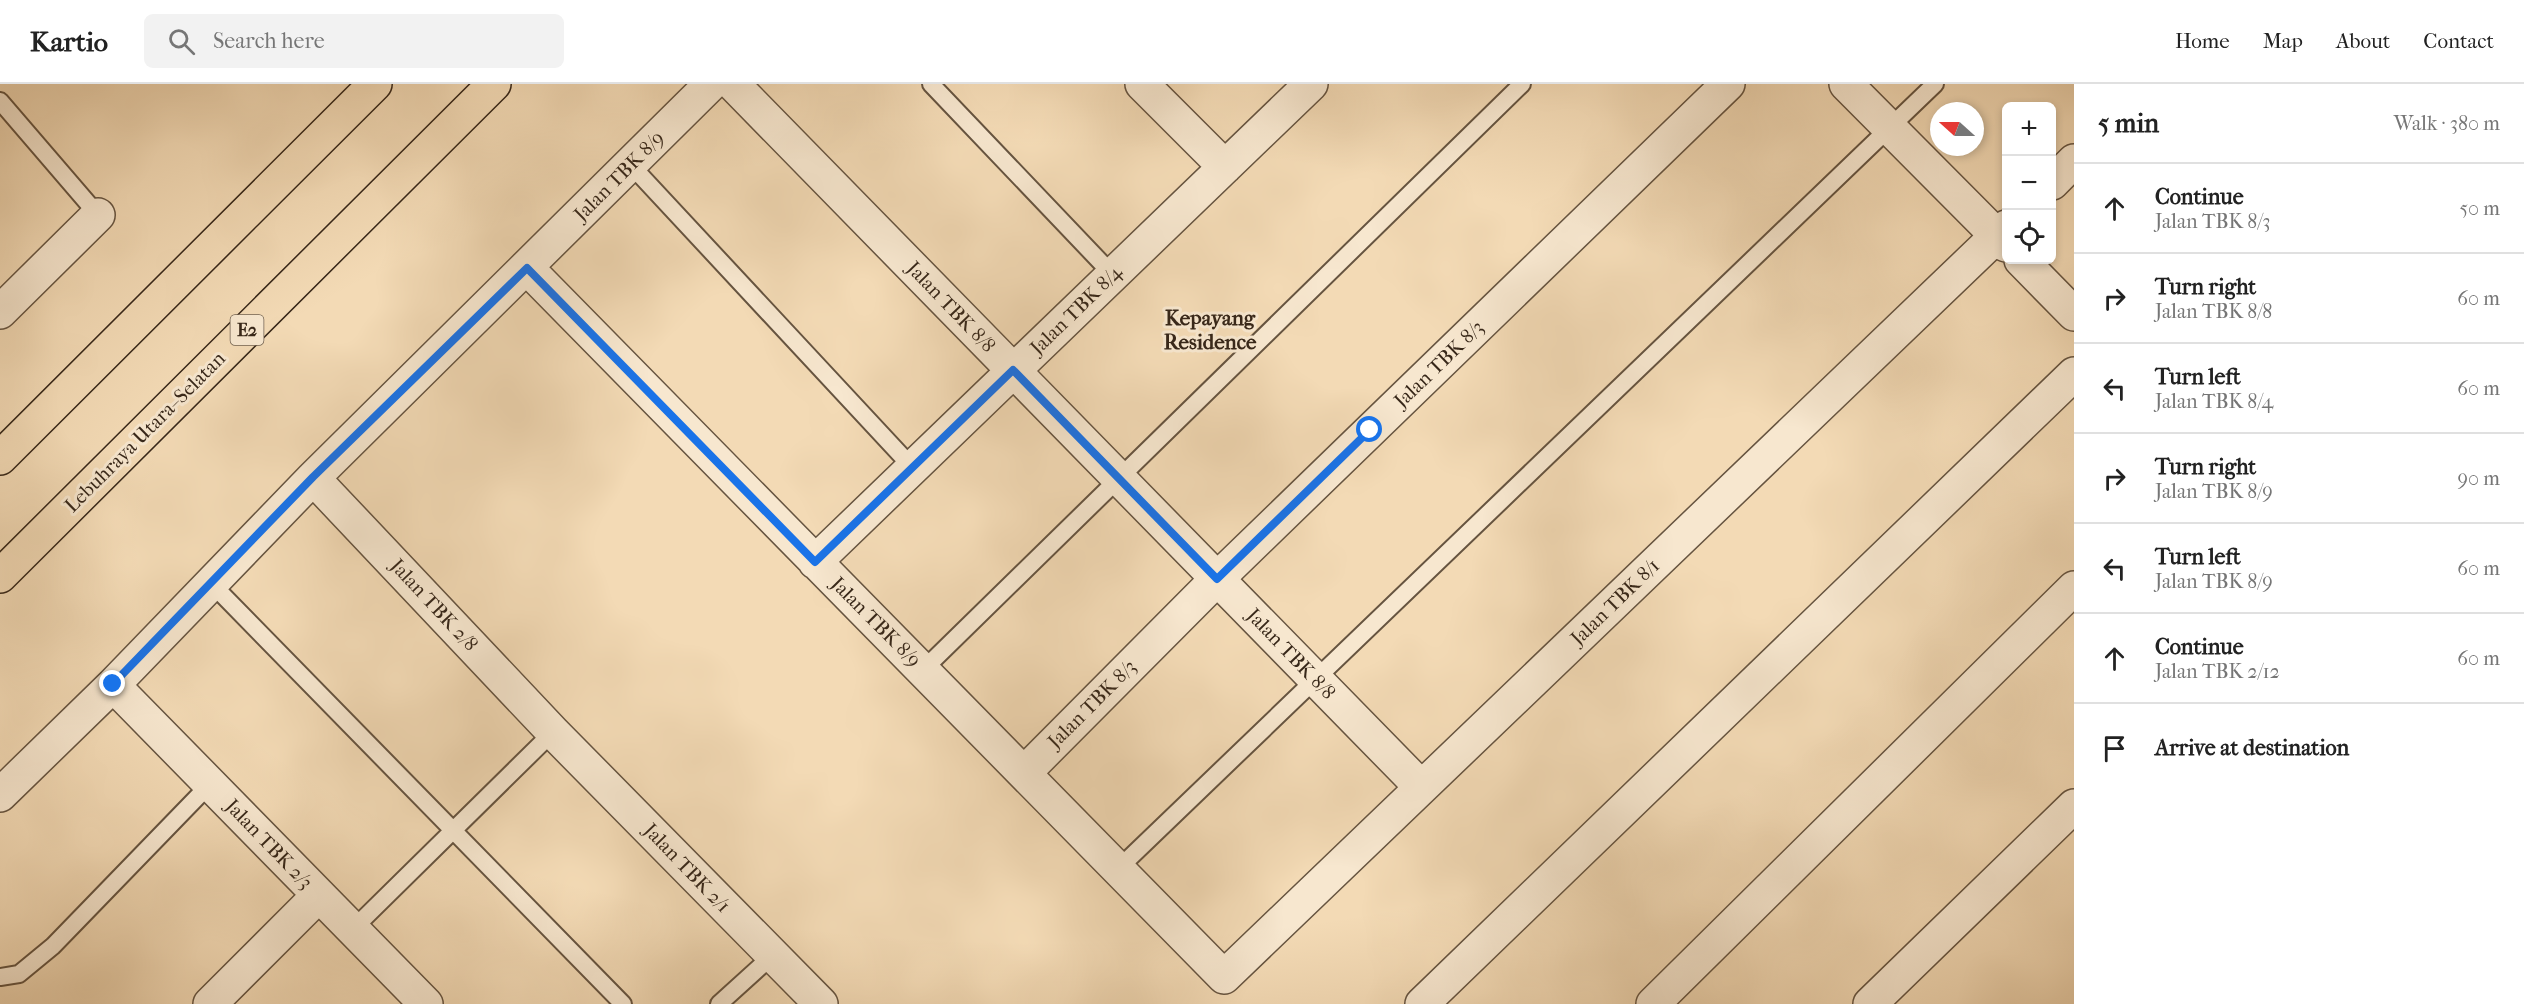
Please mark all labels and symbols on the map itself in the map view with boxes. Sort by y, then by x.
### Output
north arrow [1930,102,1984,156]
street label: Jalan TBK 8/9 [568,126,669,227]
street label: Jalan TBK 8/8 [901,255,1000,357]
street label: Jalan TBK 8/4 [1024,260,1127,361]
district label: Kepayang Residence [1164,306,1257,354]
road number: E2 [230,315,264,345]
street label: Jalan TBK 8/3 [1388,316,1488,414]
street label: Lebuhraya Utara–Selatan [60,347,230,517]
route start [1356,416,1382,442]
street label: Jalan TBK 2/8 [384,553,482,656]
street label: Jalan TBK 8/1 [1564,554,1664,651]
street label: Jalan TBK 8/9 [825,571,926,672]
street label: Jalan TBK 8/8 [1241,602,1340,704]
street label: Jalan TBK 8/3 [1042,655,1141,754]
route end [99,670,125,696]
street label: Jalan TBK 2/3 [219,793,317,894]
street label: Jalan TBK 2/1 [638,817,735,917]

